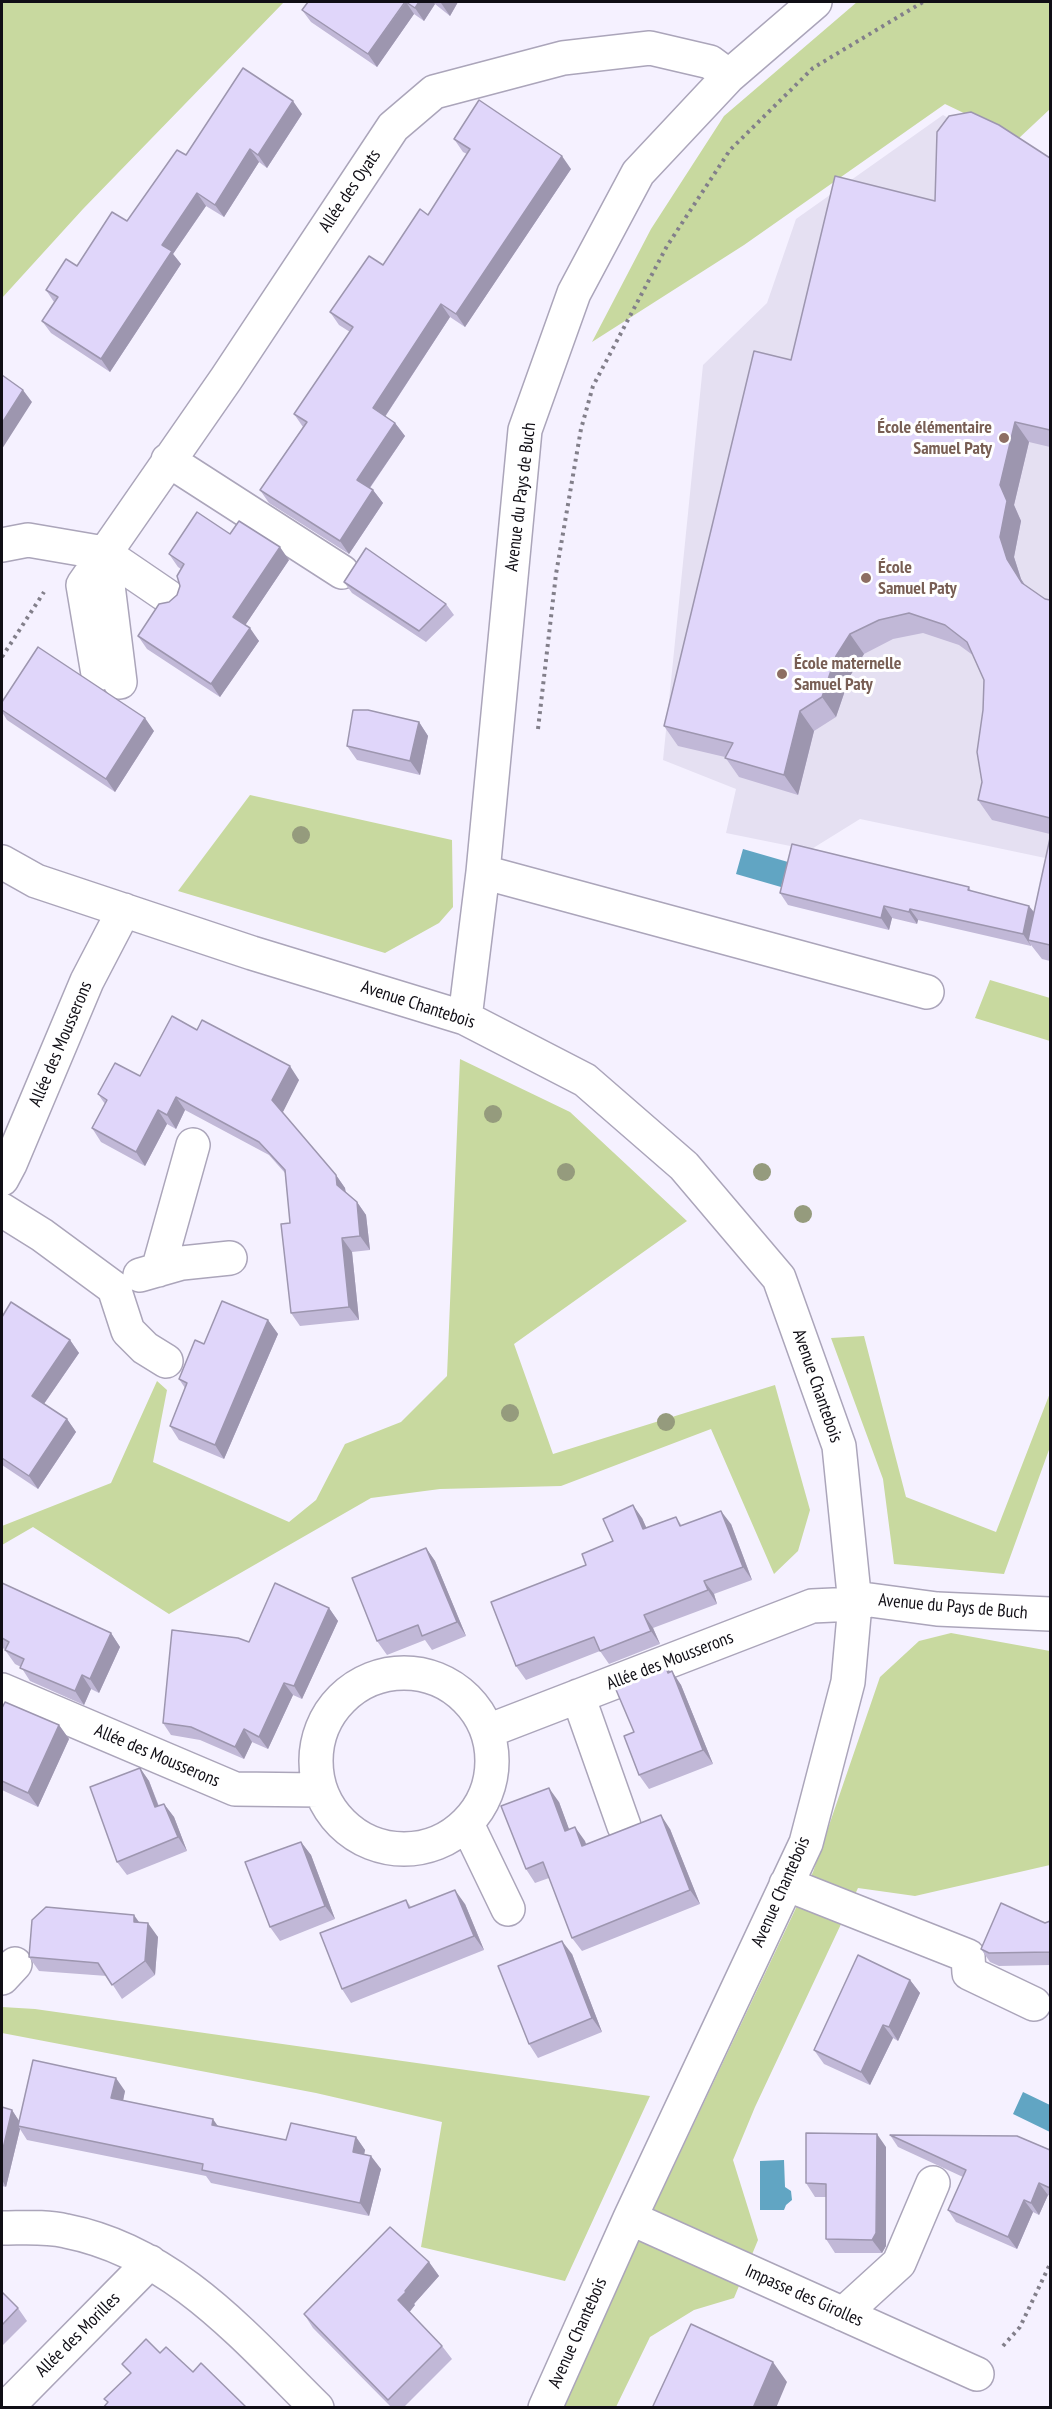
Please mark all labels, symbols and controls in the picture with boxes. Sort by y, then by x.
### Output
street label: Allée des Oyats [314,145,386,237]
place label: École élémentaire Samuel Paty [877,417,992,460]
street label: Avenue du Pays de Buch [501,421,541,573]
marker: École élémentaire Samuel Paty [997,431,1011,445]
place label: École Samuel Paty [878,557,957,600]
marker: École Samuel Paty [859,571,873,585]
place label: École maternelle Samuel Paty [794,653,901,696]
marker: École maternelle Samuel Paty [775,667,789,681]
street label: Avenue Chantebois [358,976,478,1034]
street label: Allée des Mousserons [25,978,97,1110]
street label: Avenue Chantebois [788,1326,846,1446]
street label: Avenue du Pays de Buch [877,1590,1029,1624]
street label: Allée des Mousserons [604,1627,736,1695]
street label: Allée des Mousserons [91,1720,223,1792]
street label: Avenue Chantebois [747,1834,815,1950]
street label: Impasse des Girolles [742,2260,866,2332]
street label: Avenue Chantebois [544,2275,612,2391]
street label: Allée des Morilles [31,2288,125,2382]

